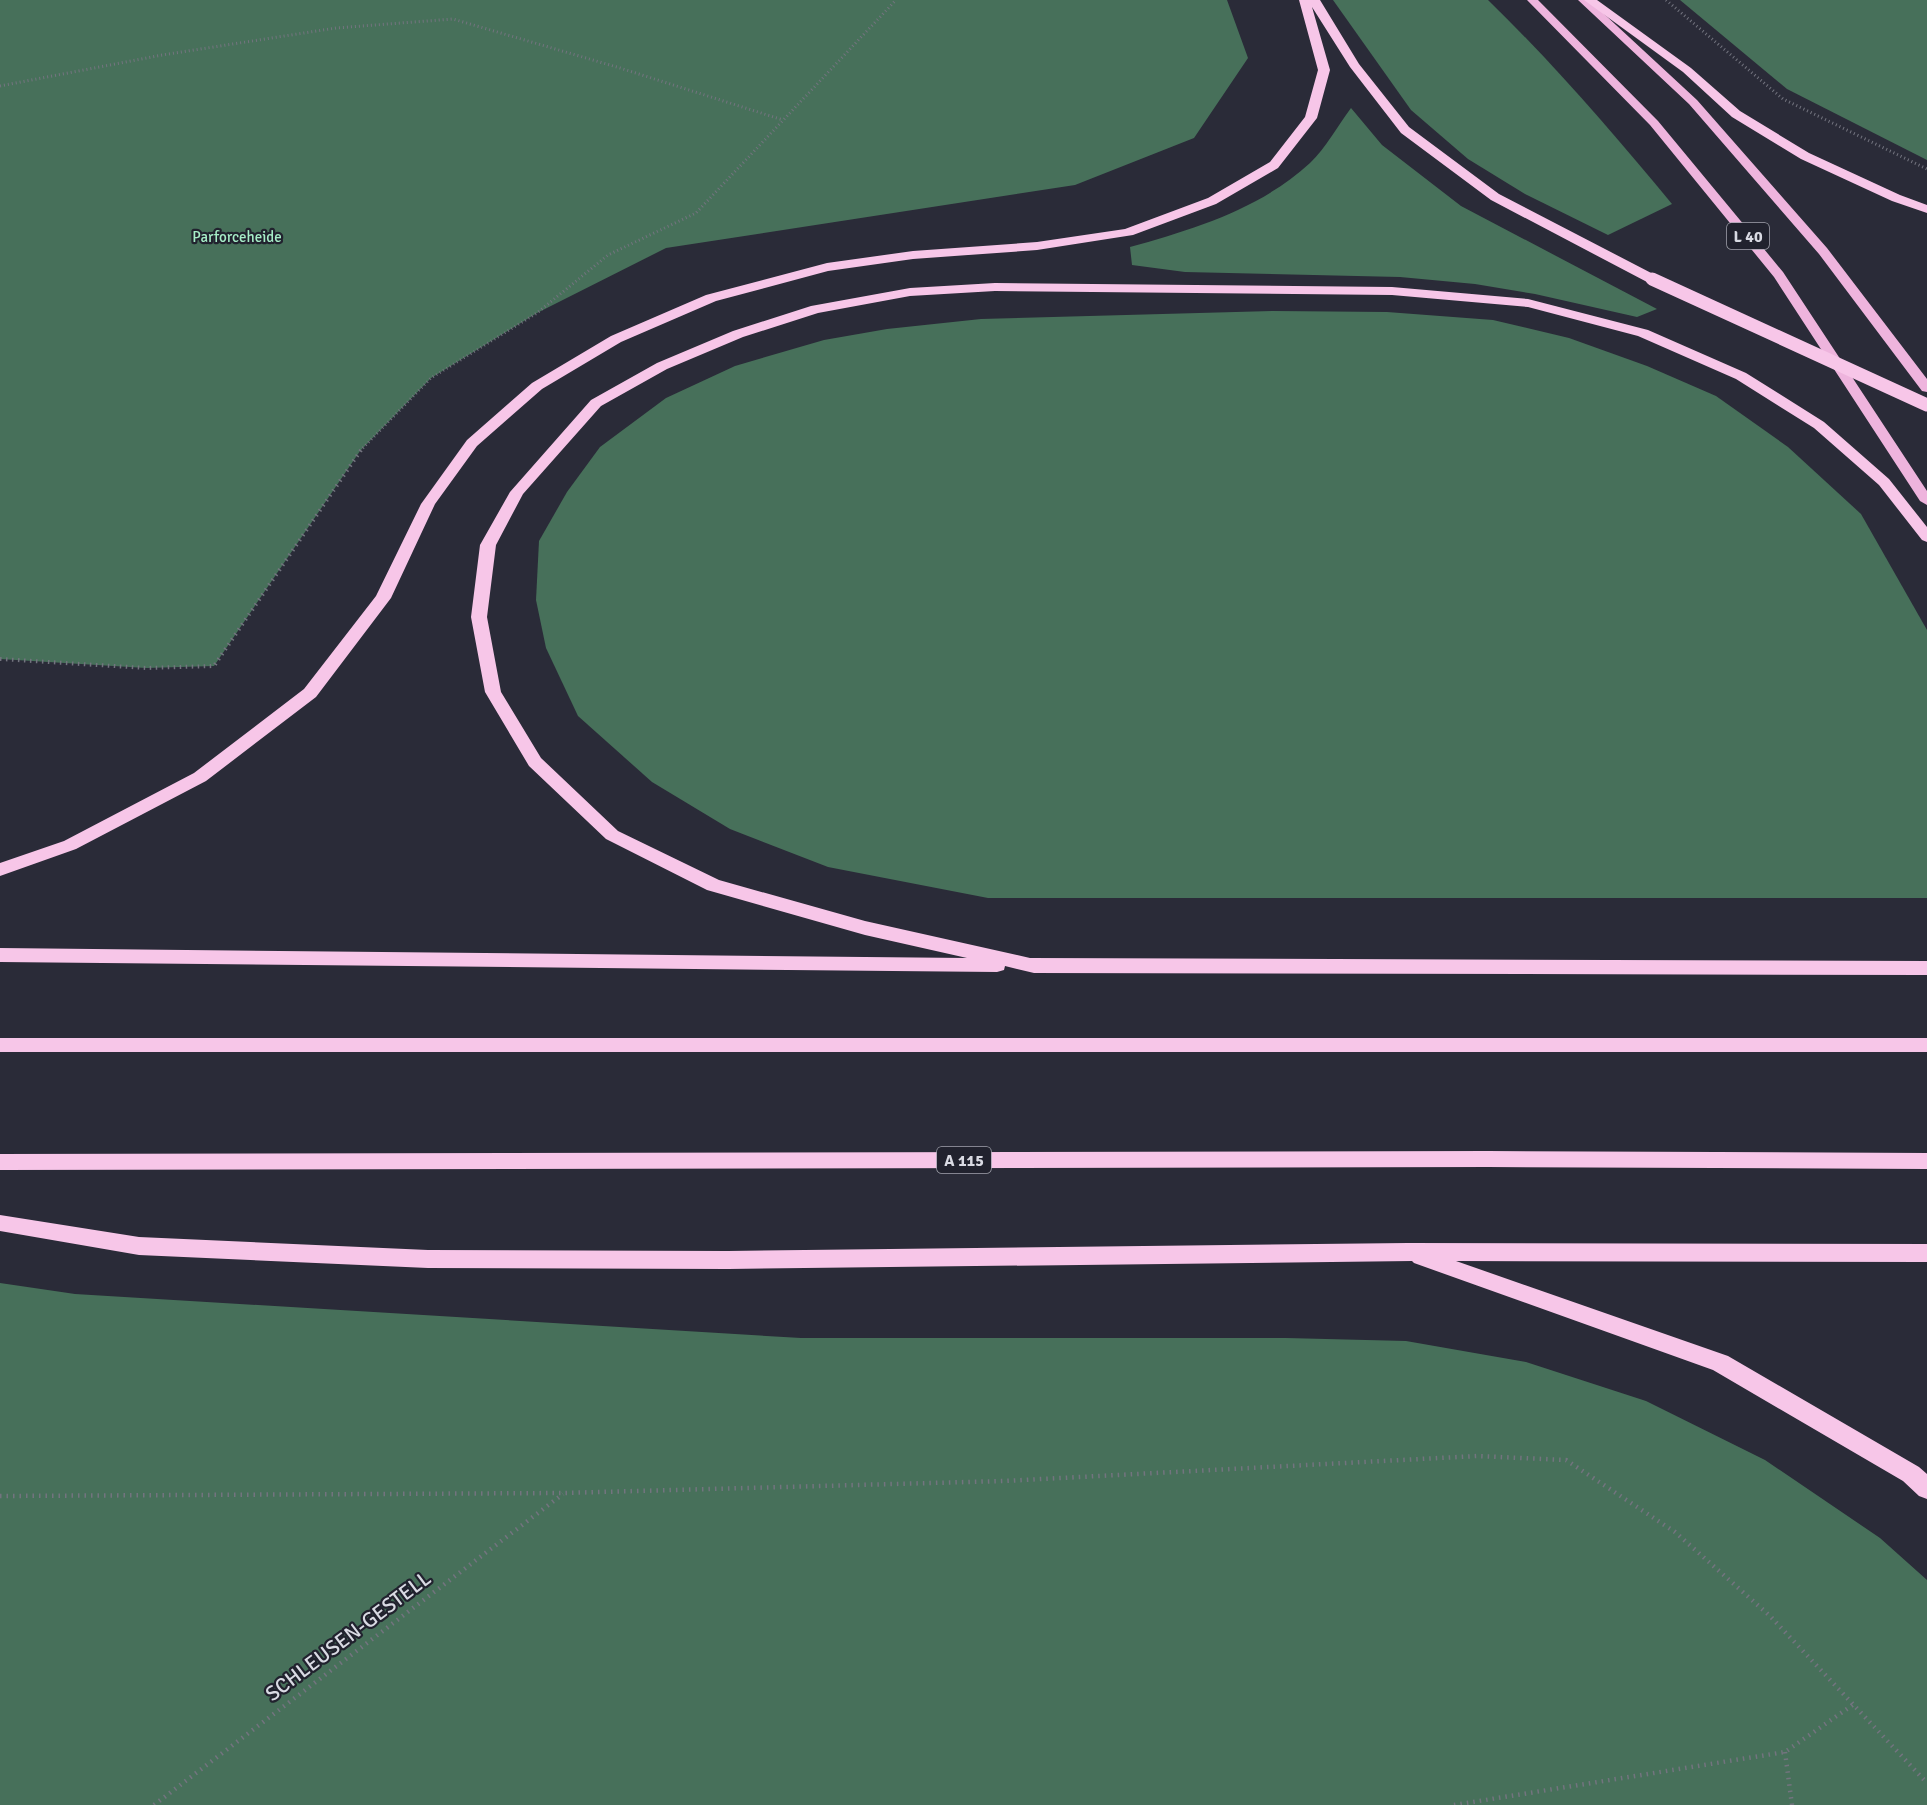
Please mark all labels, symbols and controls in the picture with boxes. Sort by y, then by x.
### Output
road number: L 40 [1727,223,1769,249]
park label: Parforceheide [192,228,282,246]
road number: A 115 [937,1147,991,1173]
street label: SCHLEUSEN-GESTELL [260,1565,436,1707]

